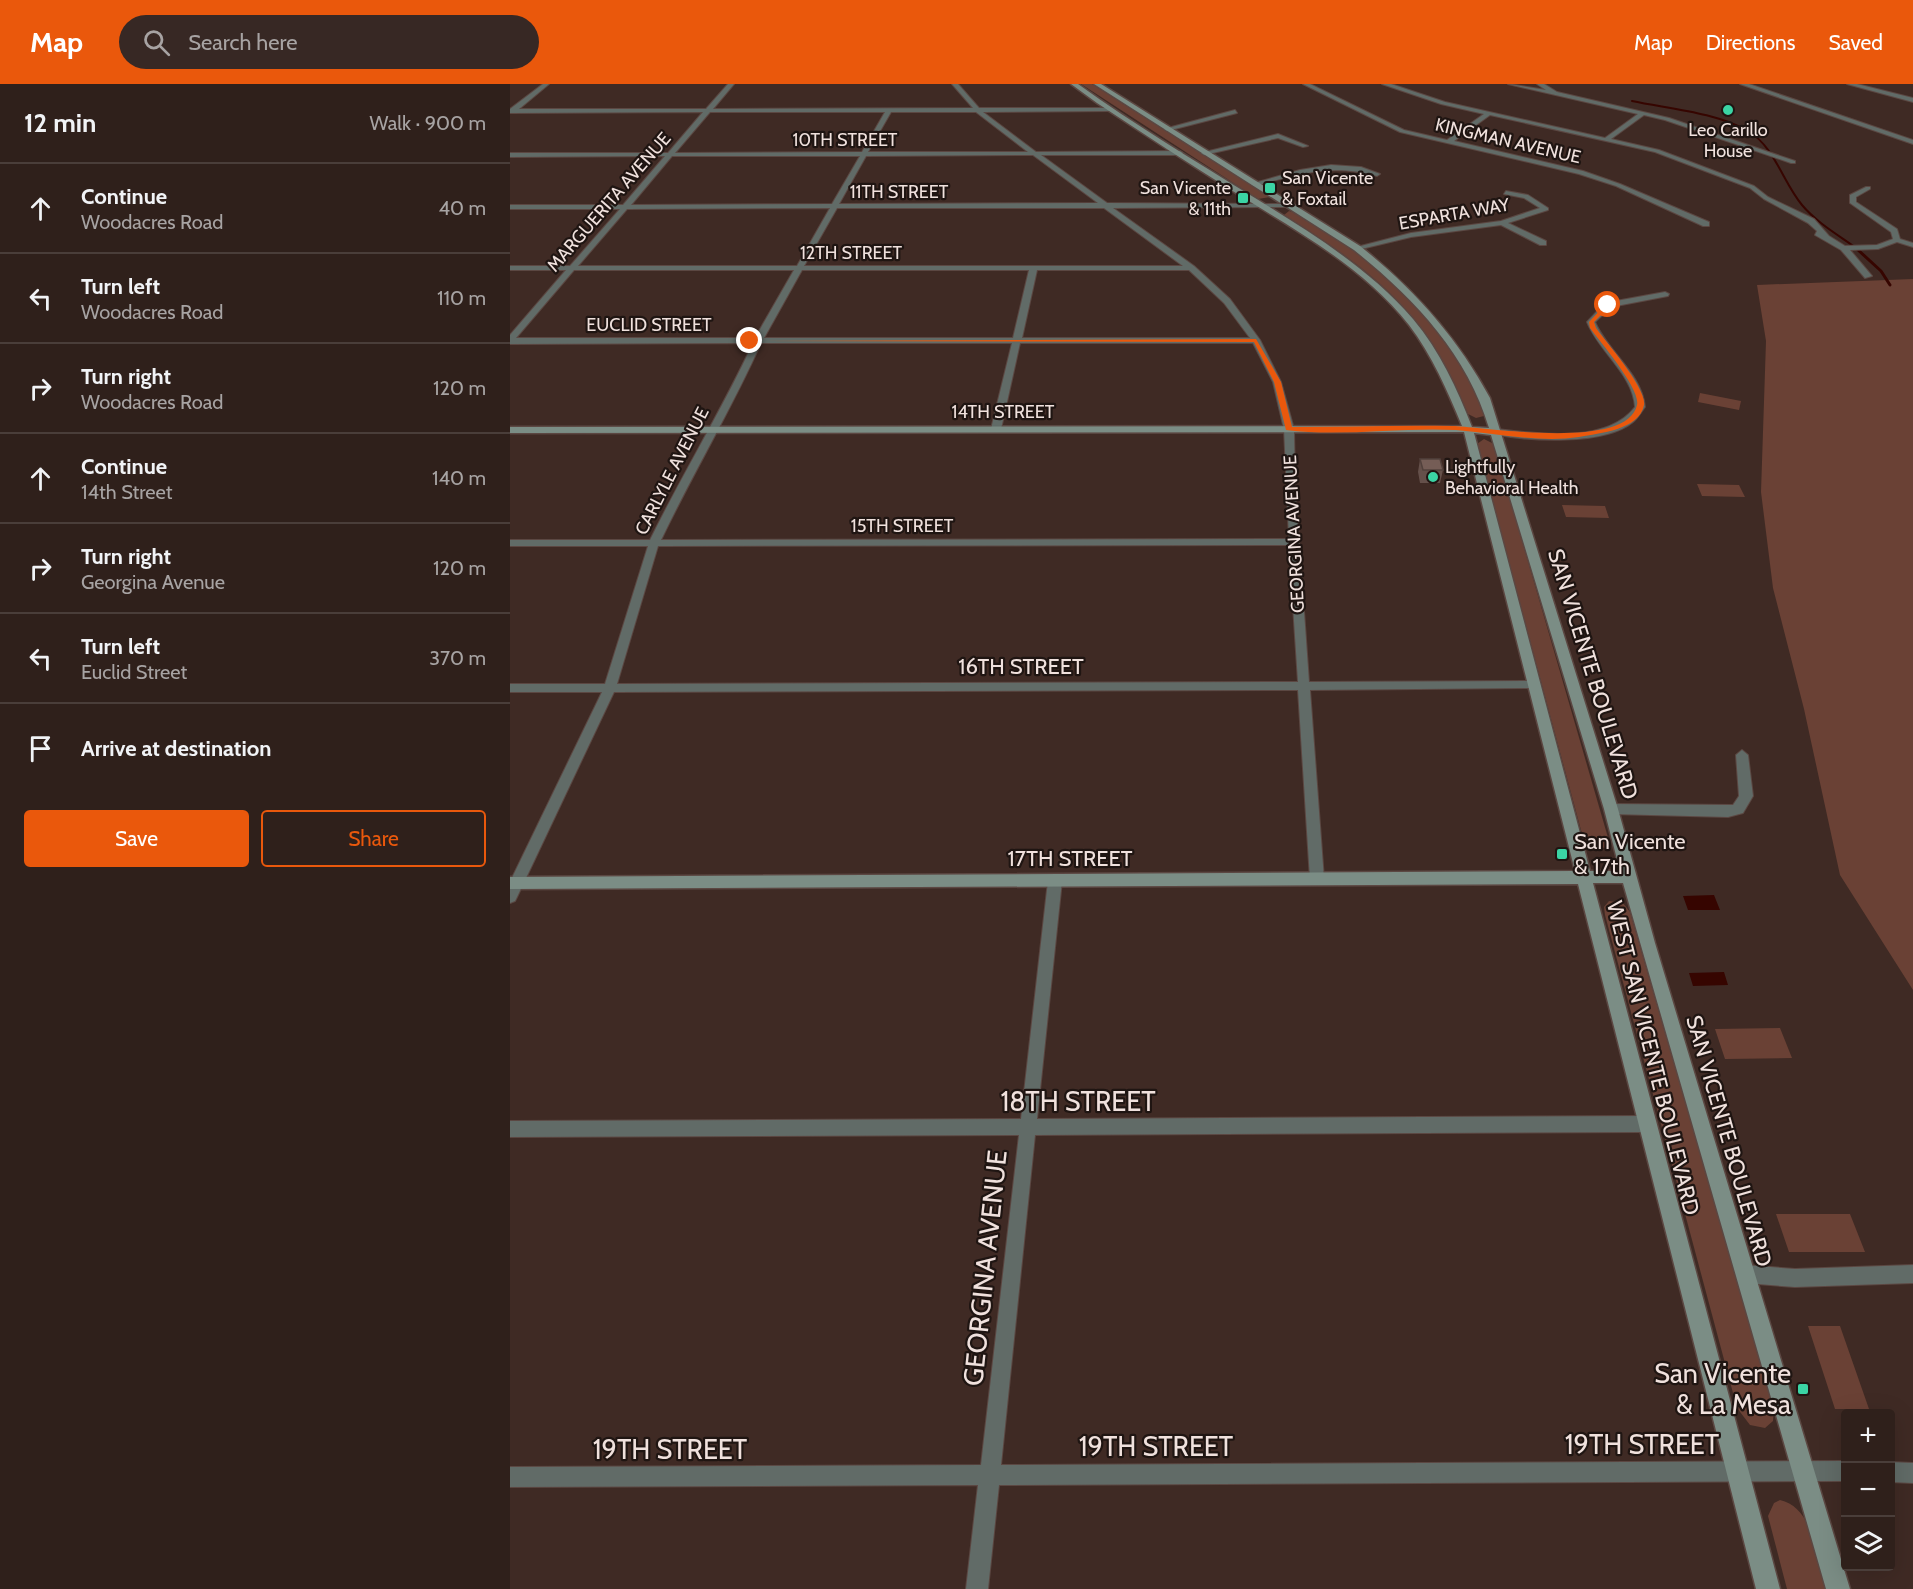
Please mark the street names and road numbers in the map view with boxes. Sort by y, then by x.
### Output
street label: KINGMAN AVENUE [1433,114,1583,168]
street label: MARGUERITA AVENUE [542,128,676,276]
street label: 10TH STREET [793,129,898,151]
street label: 11TH STREET [850,181,949,203]
street label: ESPARTA WAY [1397,193,1512,235]
street label: 12TH STREET [800,242,902,264]
street label: EUCLID STREET [586,314,712,336]
street label: 14TH STREET [952,401,1055,423]
street label: CARLYLE AVENUE [630,403,714,539]
street label: GEORGINA AVENUE [1279,455,1309,613]
street label: 15TH STREET [851,515,954,537]
street label: SAN VICENTE BOULEVARD [1542,546,1644,802]
street label: 16TH STREET [958,653,1084,680]
street label: 17TH STREET [1008,845,1133,872]
street label: WEST SAN VICENTE BOULEVARD [1601,898,1705,1218]
street label: SAN VICENTE BOULEVARD [1680,1012,1778,1270]
street label: 18TH STREET [1000,1085,1156,1118]
street label: GEORGINA AVENUE [956,1148,1014,1388]
street label: 19TH STREET [1565,1428,1719,1461]
street label: 19TH STREET [1079,1430,1233,1463]
street label: 19TH STREET [593,1433,747,1466]

